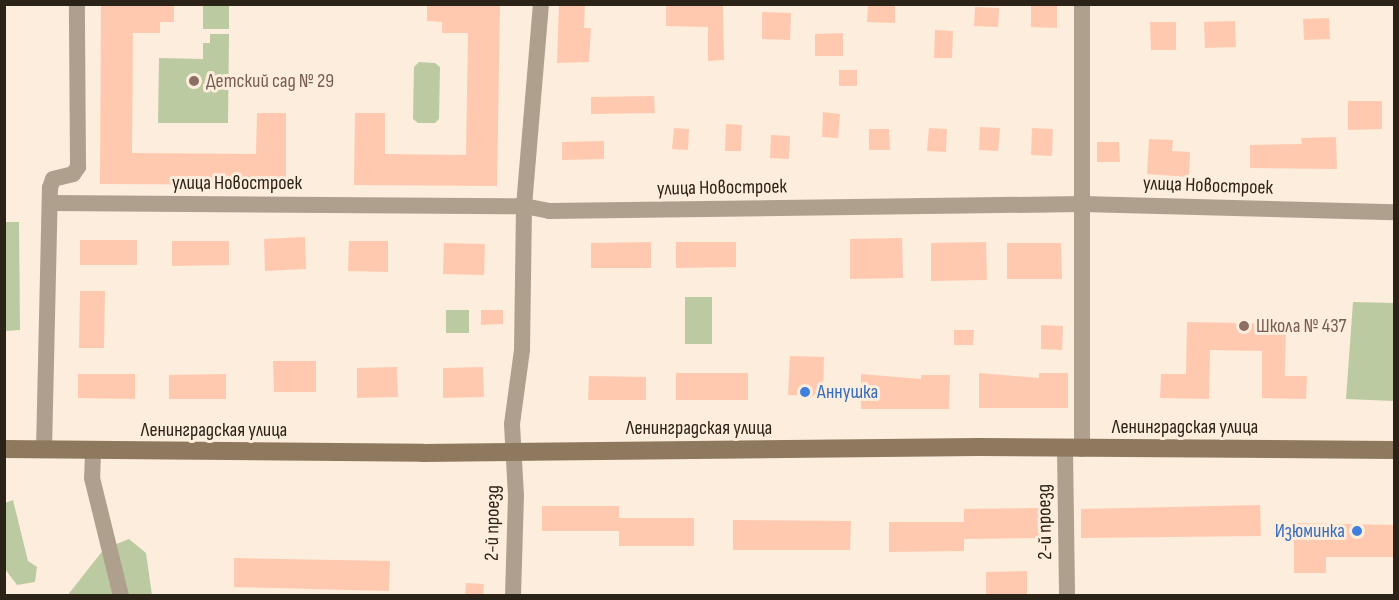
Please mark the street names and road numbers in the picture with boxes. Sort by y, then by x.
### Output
street label: улица Новостроек [172,171,302,195]
street label: улица Новостроек [1143,172,1273,200]
street label: улица Новостроек [657,175,787,201]
street label: Ленинградская улица [1112,415,1258,439]
street label: Ленинградская улица [626,416,772,440]
street label: Ленинградская улица [141,418,287,442]
street label: 2-й проезд [1032,484,1058,560]
street label: 2-й проезд [480,485,506,561]

